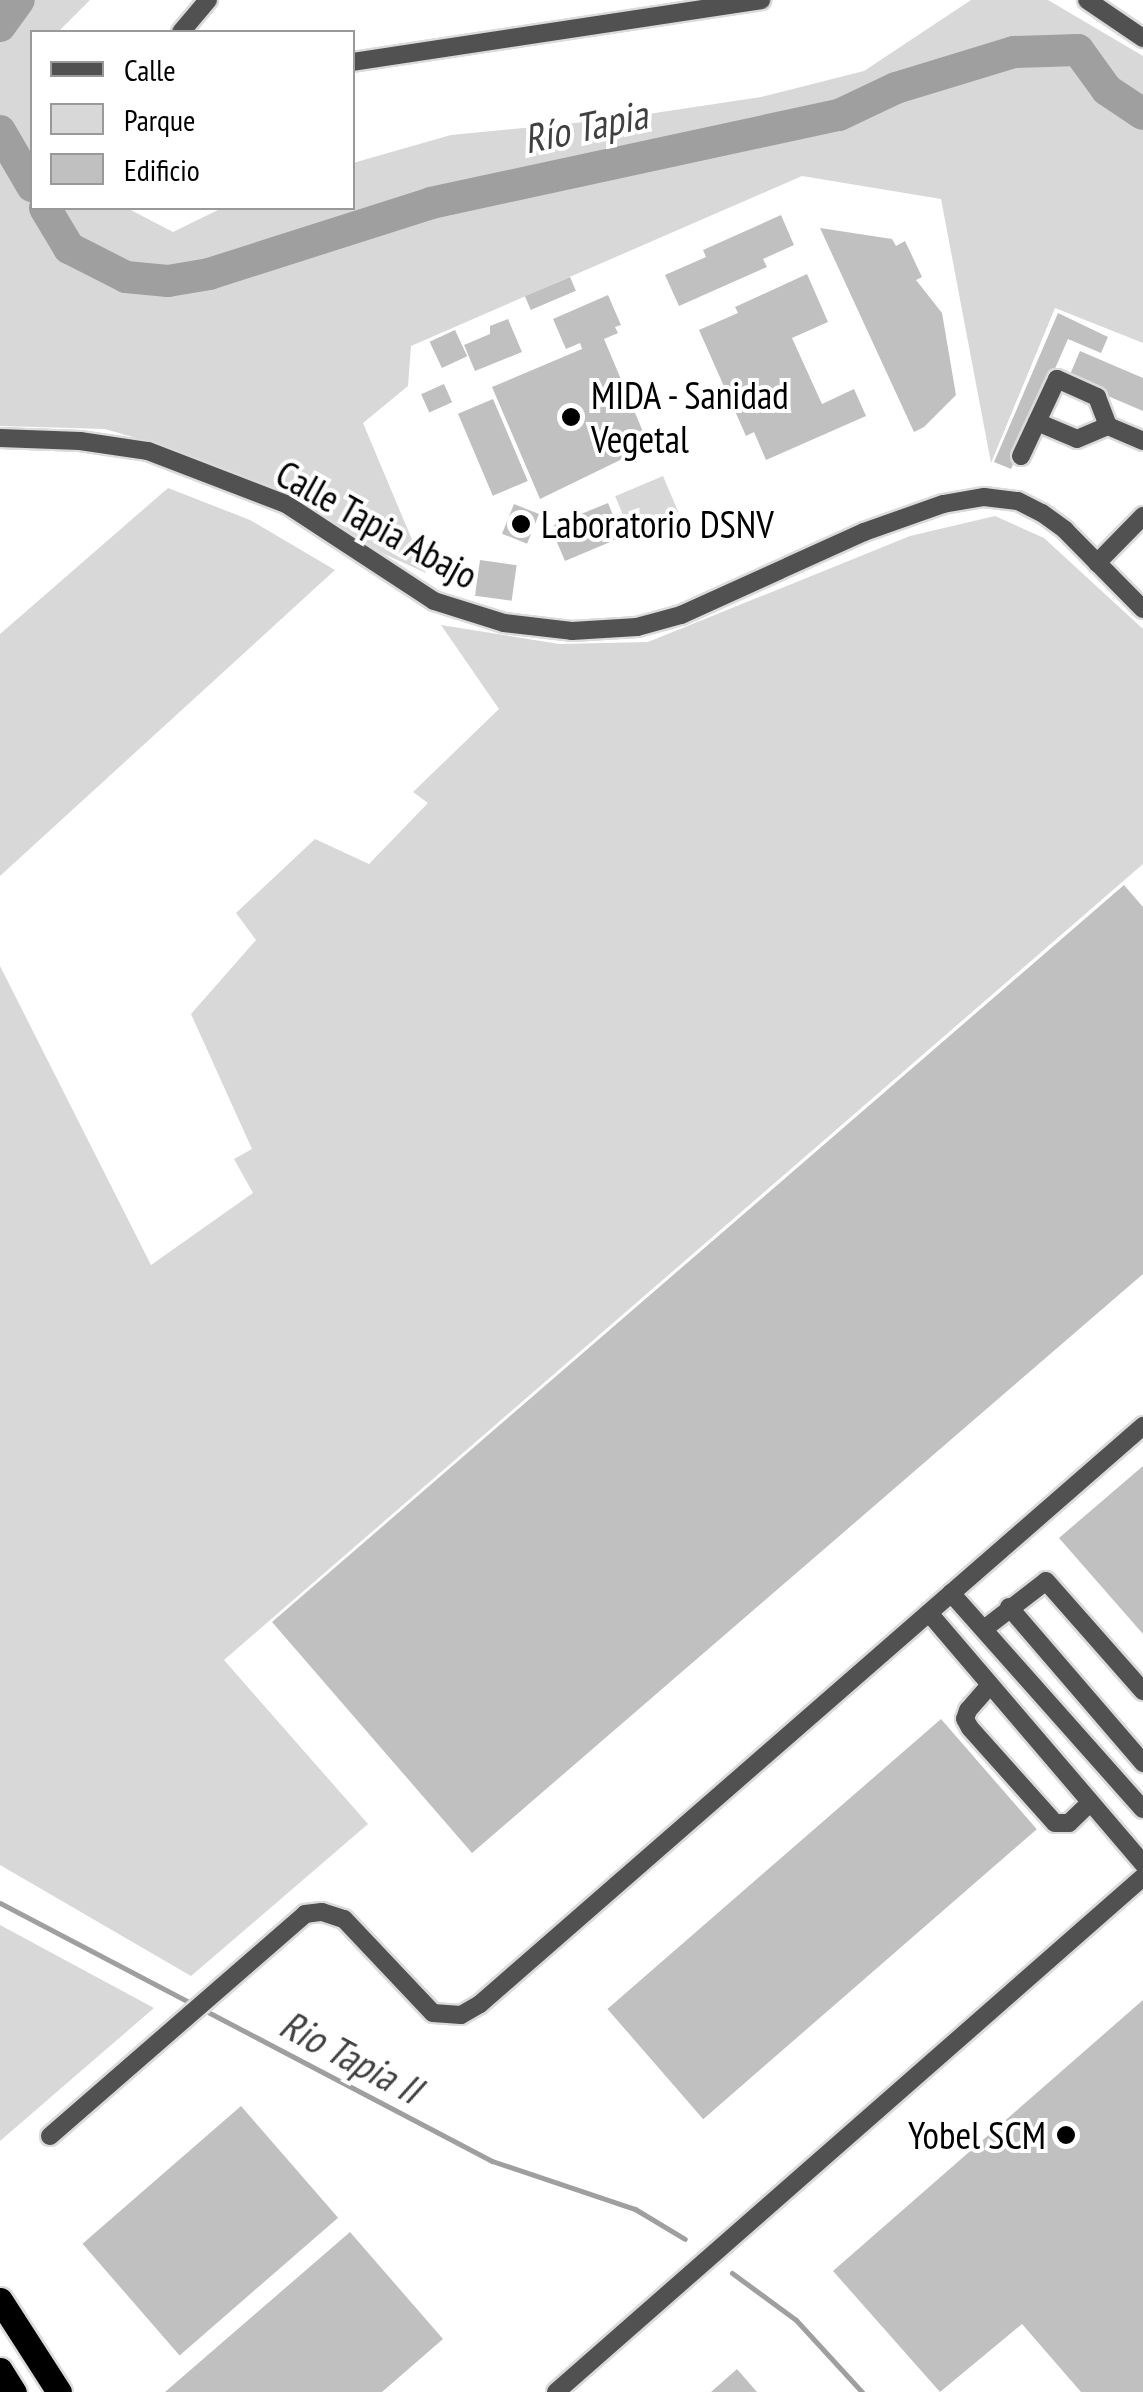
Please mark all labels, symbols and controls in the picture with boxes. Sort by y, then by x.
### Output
legend [30,30,355,210]
text: Calle [124,50,176,89]
water label: Río Tapia [518,89,652,163]
text: Parque [124,100,195,139]
text: Edificio [124,150,200,189]
place label: MIDA - Sanidad Vegetal [591,372,793,462]
marker: MIDA - Sanidad Vegetal [560,406,582,428]
street label: Calle Tapia Abajo [268,450,486,598]
place label: Laboratorio DSNV [541,501,774,547]
marker: Laboratorio DSNV [510,513,532,535]
water label: Rio Tapia II [272,1999,430,2113]
place label: Yobel SCM [908,2112,1046,2158]
marker: Yobel SCM [1055,2124,1077,2146]

